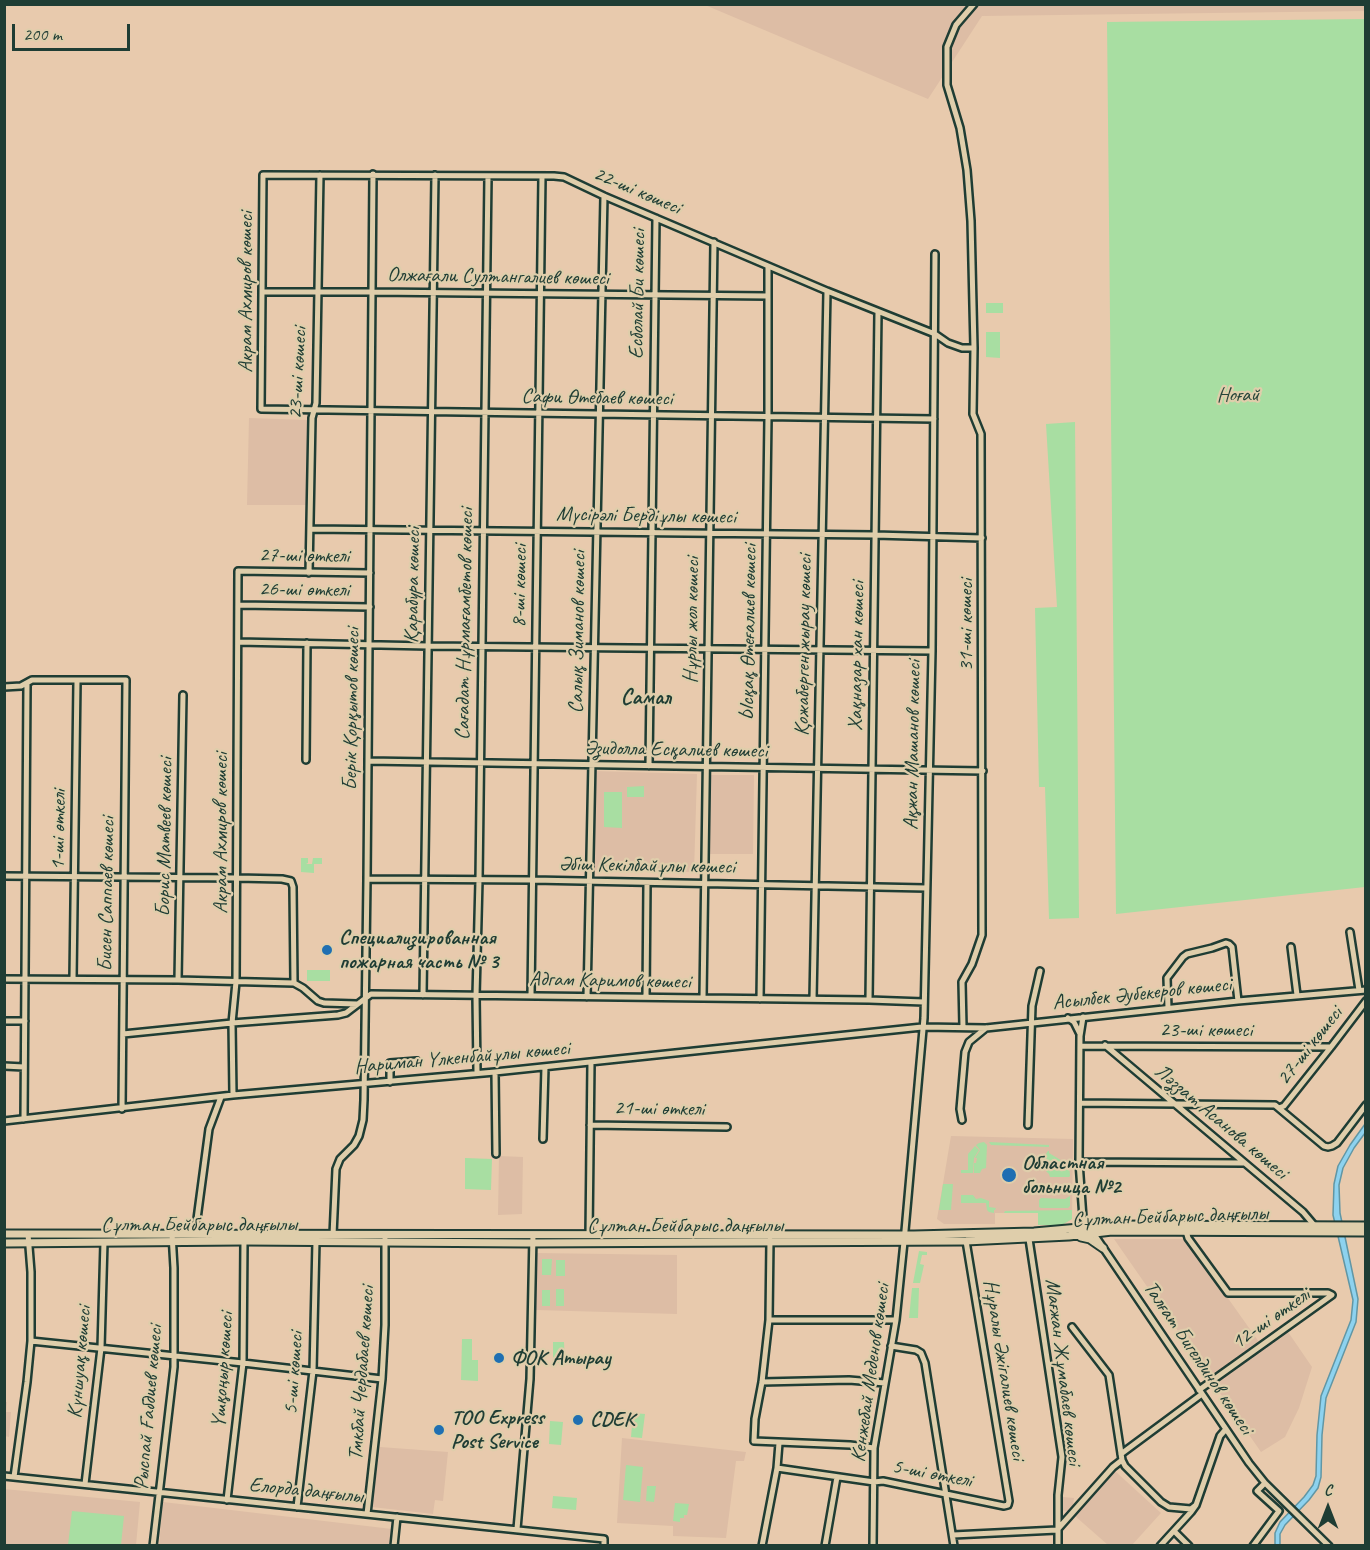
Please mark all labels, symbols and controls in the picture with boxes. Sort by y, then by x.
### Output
scale bar [15,12,134,50]
text: 200 m [23,23,62,45]
street label: 22-ші көшесі [589,161,685,221]
street label: Акрам Ахмиров көшесі [233,211,259,373]
street label: Есболай Би көшесі [624,229,652,359]
street label: Олжағали Султангалиев көшесі [387,262,609,292]
street label: 23-шi көшесi [283,326,313,420]
park label: Ноғай [1217,382,1259,408]
street label: Сафи Өтебаев көшесі [521,384,673,412]
street label: Мүсірәлі Бердіұлы көшесі [556,502,736,530]
street label: Сағадат Нұрмағамбетов көшесі [450,508,480,740]
street label: Қарабура көшесі [399,527,427,643]
street label: 27-ші өткелі [259,543,349,569]
street label: 8-шi көшесi [507,544,533,628]
street label: Ысқақ Өтеғалиев көшесі [735,544,763,720]
street label: Салық Зиманов көшесі [564,550,592,714]
street label: Қожаберген жырау көшесі [790,554,818,736]
street label: Нұрлы жол көшесі [678,556,706,684]
street label: 26-ші өткелі [259,577,349,603]
street label: 31-ші көшесі [953,579,979,671]
street label: Хақназар хан көшесі [843,581,871,731]
street label: Берік Қорқытов көшесі [338,627,366,791]
street label: Ақжан Машанов көшесі [899,660,927,830]
district label: Самал [621,685,671,711]
street label: Әзидолла Есқалиев көшесі [584,736,768,764]
street label: Акрам Ахмиров көшесі [208,752,234,914]
street label: Борис Матвеев көшесі [151,757,179,917]
street label: 1-ші өткелі [46,789,72,871]
street label: Бисен Саппаев көшесі [93,816,121,972]
street label: Әбіш Кекілбайұлы көшесі [559,852,735,880]
place label: Специализированная пожарная часть № 3 [339,925,499,975]
marker: Специализированная пожарная часть № 3 [320,943,334,957]
street label: Адгам Каримов көшесі [529,967,691,995]
street label: Асылбек Әубекеров көшесі [1051,972,1233,1016]
street label: 27-ші көшесі [1272,1002,1348,1090]
street label: 23-ші көшесі [1160,1017,1252,1043]
street label: Нариман Үлкенбайұлы көшесі [353,1036,571,1080]
street label: Ләззат Асанова көшесі [1149,1059,1293,1185]
street label: 21-ші өткелі [614,1096,704,1122]
place label: Областная больница №2 [1022,1150,1121,1200]
marker: Областная больница №2 [1000,1166,1018,1184]
street label: Сұлтан Бейбарыс даңғылы [1072,1201,1268,1233]
street label: Сұлтан Бейбарыс даңғылы [101,1212,297,1238]
street label: Сұлтан Бейбарыс даңғылы [587,1213,783,1239]
street label: Талғат Бигелдинов көшесі [1137,1276,1259,1440]
street label: Мағжан Жұмабаев көшесі [1039,1277,1087,1467]
street label: Нұралы Әжiгалиев көшесi [977,1278,1031,1462]
street label: Кенжебай Меденов көшесі [846,1282,896,1464]
street label: 12-ші өткелі [1227,1283,1315,1355]
street label: Тмкбай Чердабаев көшесі [343,1285,381,1461]
street label: Күншуақ көшесі [63,1305,97,1419]
street label: Үшқоңыр көшесі [206,1311,240,1429]
street label: Рыспай Ғабдиев көшесі [129,1324,169,1490]
street label: 5-ші көшесі [279,1331,309,1415]
place label: ФОК Атырау [511,1345,611,1371]
marker: ФОК Атырау [492,1351,506,1365]
place label: ТОО Express Post Service [451,1405,544,1455]
place label: CDEK [590,1407,634,1433]
marker: CDEK [571,1413,585,1427]
marker: ТОО Express Post Service [432,1423,446,1437]
street label: 5-ші өткелі [890,1454,974,1494]
street label: Елорда даңғылы [248,1472,364,1510]
north arrow [1298,1478,1358,1538]
text: С [1324,1480,1332,1500]

